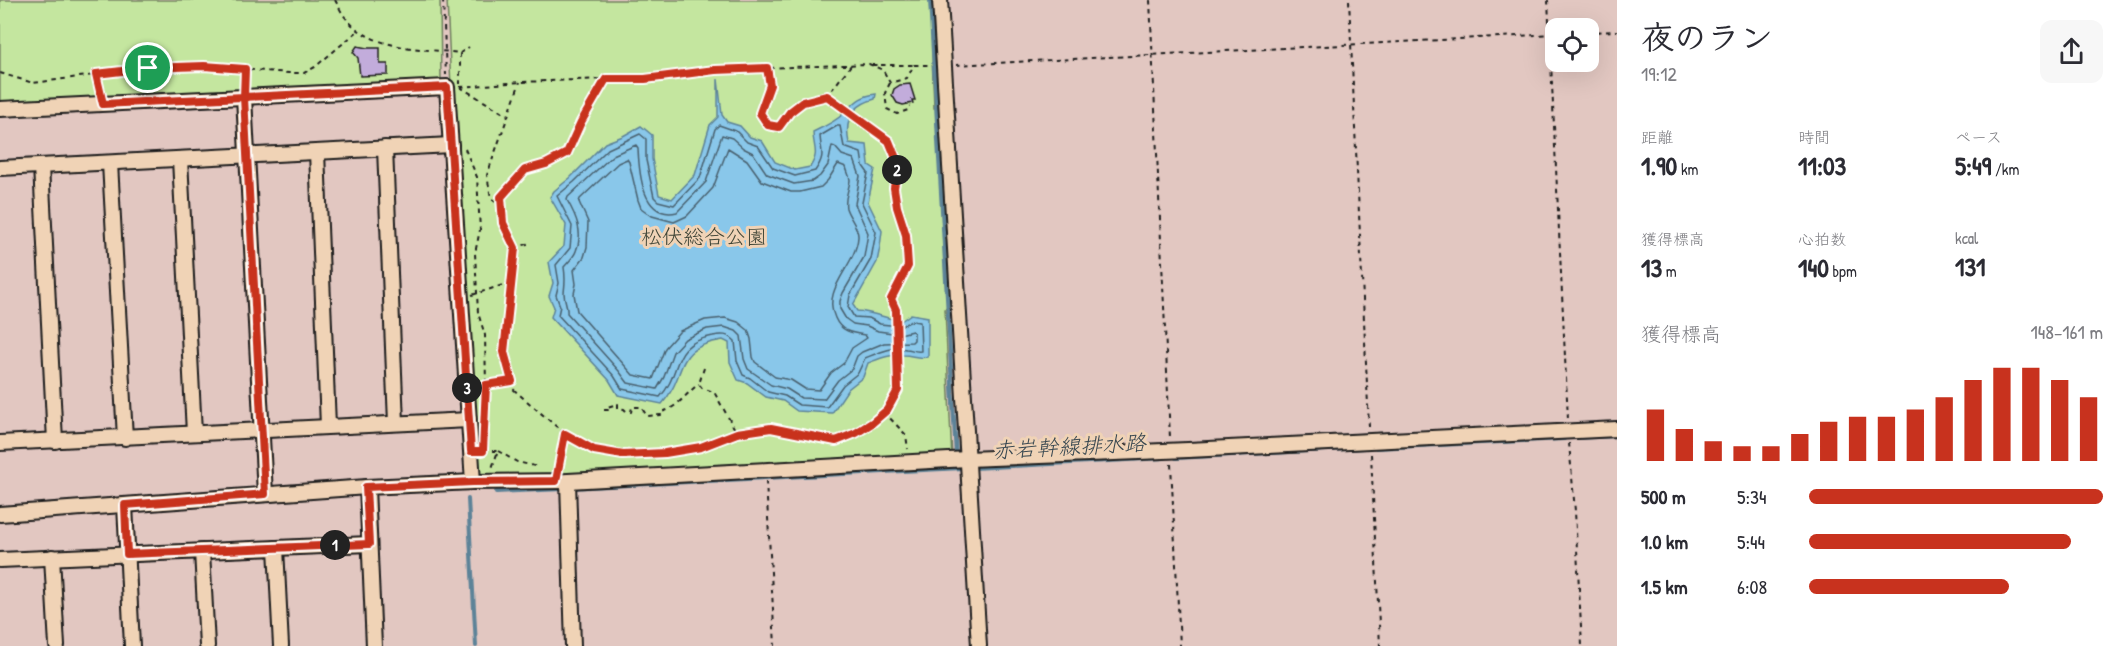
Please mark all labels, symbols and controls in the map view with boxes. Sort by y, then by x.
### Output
text: 夜のラン [1641,15,1773,59]
map controls [1545,18,1599,72]
button: locate [1545,18,1599,72]
button: share [2040,20,2103,83]
pin [122,42,173,93]
icon: arrive [131,51,164,84]
text: 19:12 [1641,60,1677,87]
text: 距離 [1641,126,1673,148]
text: 時間 [1798,126,1830,148]
text: ペース [1955,126,2002,148]
text: 1.90 [1641,148,1677,183]
text: 11:03 [1798,148,1846,183]
text: 5:49 [1955,148,1991,183]
pin: 2 [882,155,912,185]
text: km [1677,158,1698,180]
text: /km [1991,158,2019,180]
text: 2 [893,159,901,181]
park label: 松伏総合公園 [641,222,767,251]
text: kcal [1955,227,1978,249]
text: 獲得標高 [1641,228,1705,250]
text: 心拍数 [1798,228,1846,250]
text: 131 [1955,249,1986,284]
text: 13 [1641,250,1662,285]
text: 140 [1798,250,1829,285]
text: m [1662,260,1677,282]
text: bpm [1829,260,1857,282]
text: 148–161 m [2030,318,2103,345]
text: 獲得標高 [1641,320,1721,347]
pin: 3 [452,373,482,403]
text: 3 [463,377,471,399]
water label: 赤岩幹線排水路 [991,427,1149,465]
text: 500 m [1641,483,1686,510]
text: 5:34 [1737,483,1767,510]
text: 1.0 km [1641,528,1688,555]
text: 5:44 [1737,528,1765,555]
pin: 1 [320,530,350,560]
text: 1 [332,534,338,556]
text: 1.5 km [1641,573,1688,600]
text: 6:08 [1737,573,1767,600]

